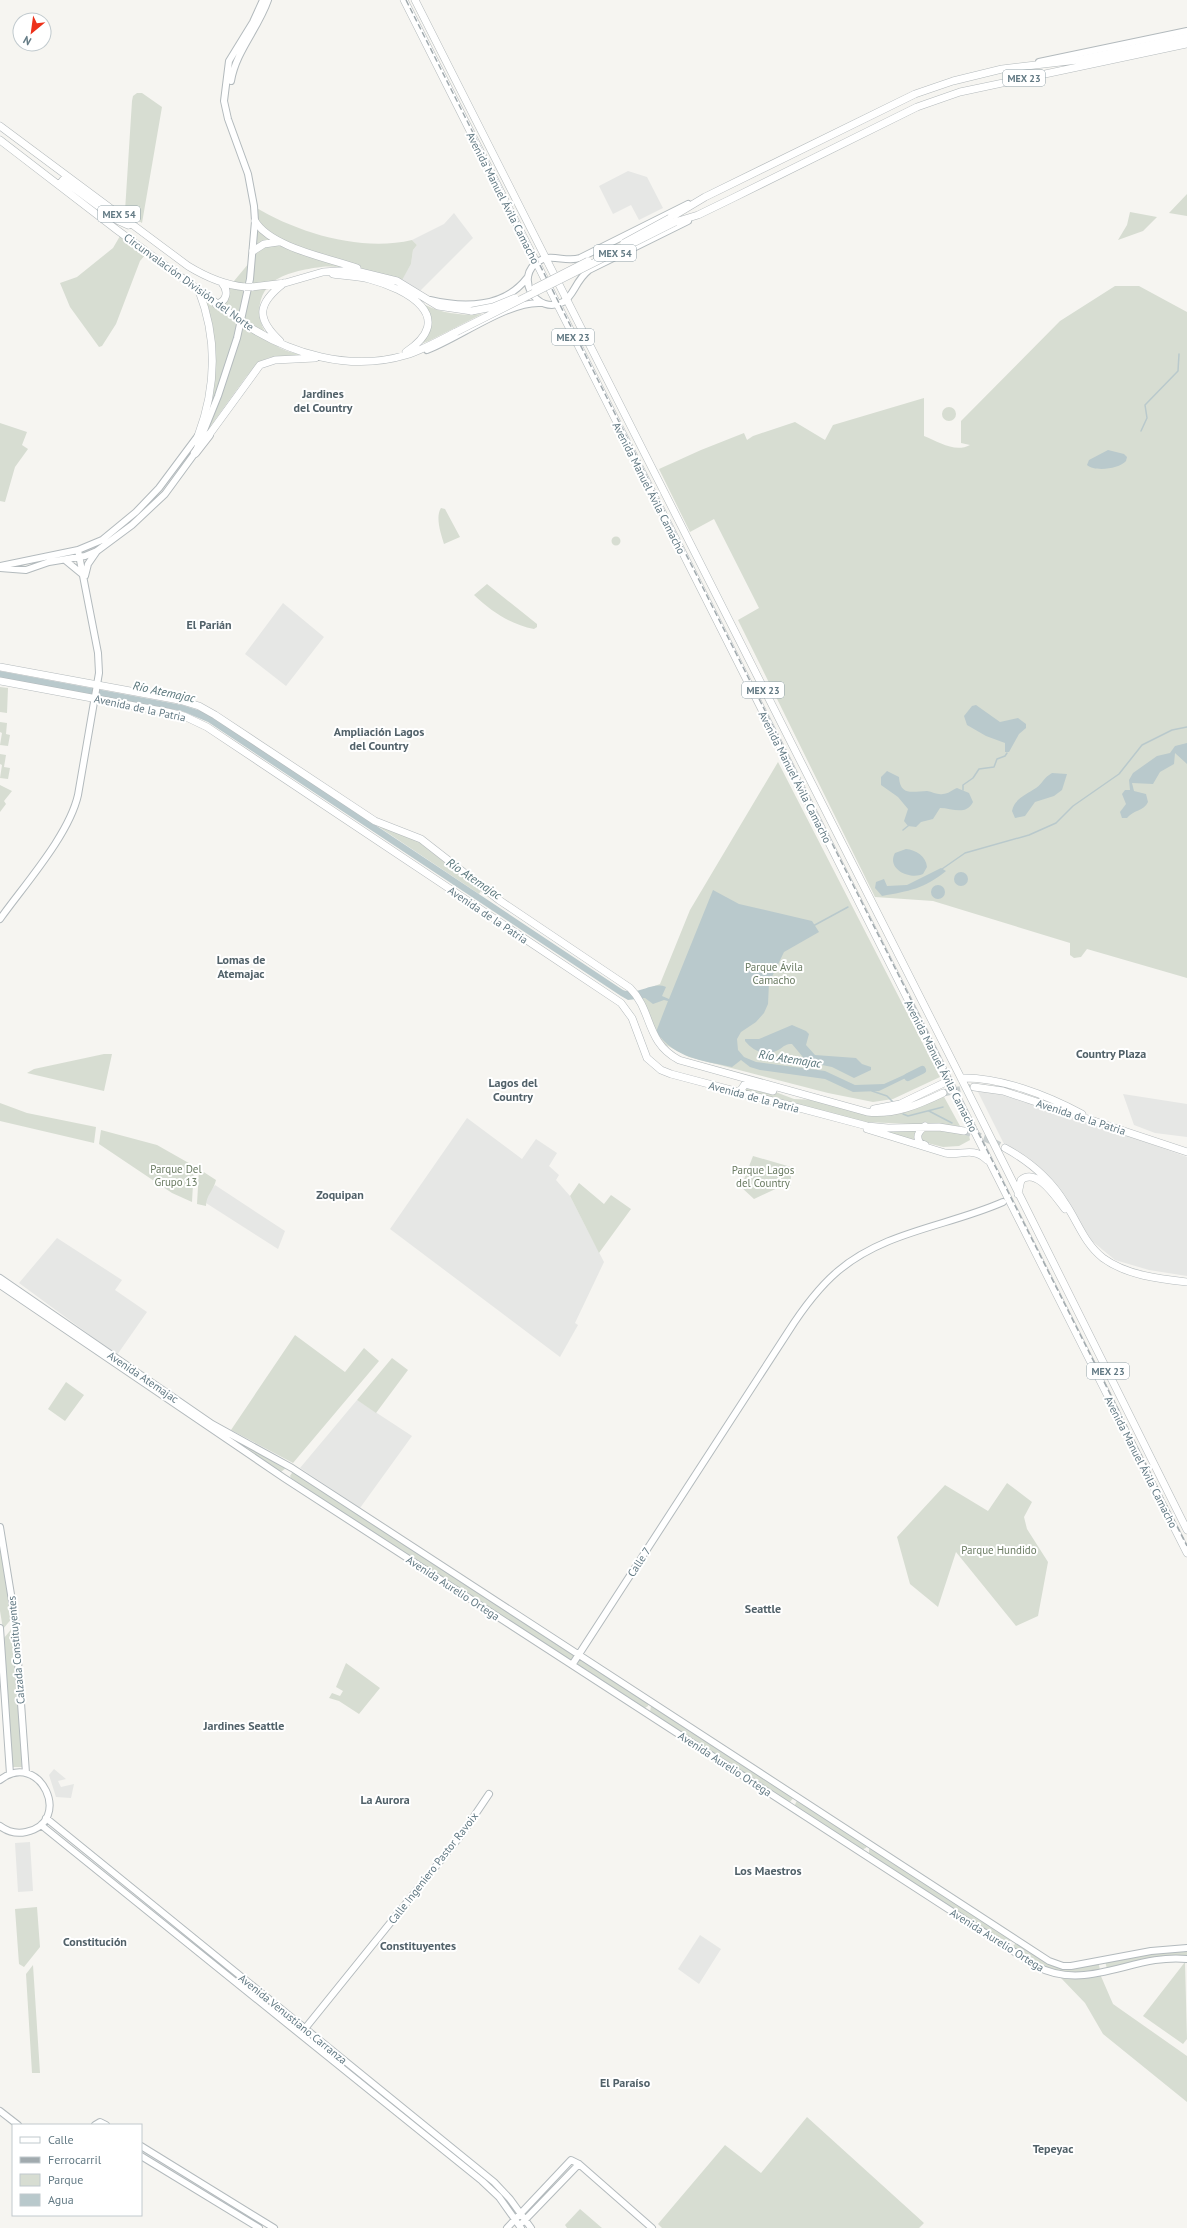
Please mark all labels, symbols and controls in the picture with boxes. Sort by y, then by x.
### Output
north arrow [12,12,52,52]
text: N [21,33,34,49]
road number: MEX 23 [1003,70,1045,86]
street label: Avenida Manuel Ávila Camacho [464,130,542,266]
road number: MEX 54 [98,206,140,222]
street label: Circunvalación División del Norte [121,230,257,334]
road number: MEX 54 [594,245,636,261]
road number: MEX 23 [552,329,594,345]
district label: Jardines del Country [294,386,353,415]
street label: Avenida Manuel Ávila Camacho [610,420,688,556]
district label: El Parián [186,617,232,632]
water label: Río Atemajac [132,678,198,706]
road number: MEX 23 [742,682,784,698]
street label: Avenida de la Patria [93,691,187,725]
street label: Avenida Manuel Ávila Camacho [756,709,834,845]
district label: Ampliación Lagos del Country [334,724,424,753]
water label: Río Atemajac [444,855,506,903]
street label: Avenida de la Patria [445,883,531,947]
district label: Lomas de Atemajac [217,952,265,981]
park label: Parque Ávila Camacho [745,960,803,987]
street label: Avenida Manuel Ávila Camacho [902,998,980,1134]
water label: Río Atemajac [758,1046,823,1071]
district label: Country Plaza [1076,1046,1146,1061]
district label: Lagos del Country [488,1075,538,1104]
street label: Avenida de la Patria [707,1078,801,1116]
street label: Avenida de la Patria [1034,1096,1128,1138]
park label: Parque Del Grupo 13 [150,1162,202,1189]
park label: Parque Lagos del Country [732,1163,795,1190]
district label: Zoquipan [316,1187,364,1202]
street label: Avenida Atemajac [105,1348,181,1406]
road number: MEX 23 [1087,1363,1129,1379]
street label: Avenida Manuel Ávila Camacho [1102,1394,1180,1530]
park label: Parque Hundido [961,1543,1037,1557]
street label: Calle 7 [624,1545,654,1579]
street label: Avenida Aurelio Ortega [404,1553,502,1623]
street label: Calzada Constituyentes [4,1595,28,1705]
district label: Seattle [745,1601,781,1616]
district label: Jardines Seattle [203,1718,284,1733]
street label: Avenida Aurelio Ortega [676,1729,774,1799]
district label: La Aurora [360,1792,410,1807]
street label: Calle Ingeniero Pastor Ravoix [385,1809,481,1927]
district label: Los Maestros [735,1863,801,1878]
street label: Avenida Aurelio Ortega [947,1905,1047,1975]
district label: Constitución [63,1934,127,1949]
district label: Constituyentes [380,1938,456,1953]
street label: Avenida Venustiano Carranza [236,1971,350,2067]
district label: El Paraíso [600,2075,651,2090]
legend [12,2124,142,2216]
text: Calle [48,2132,74,2147]
district label: Tepeyac [1033,2141,1073,2156]
text: Ferrocarril [48,2152,102,2167]
text: Parque [48,2172,83,2187]
text: Agua [48,2192,74,2207]

